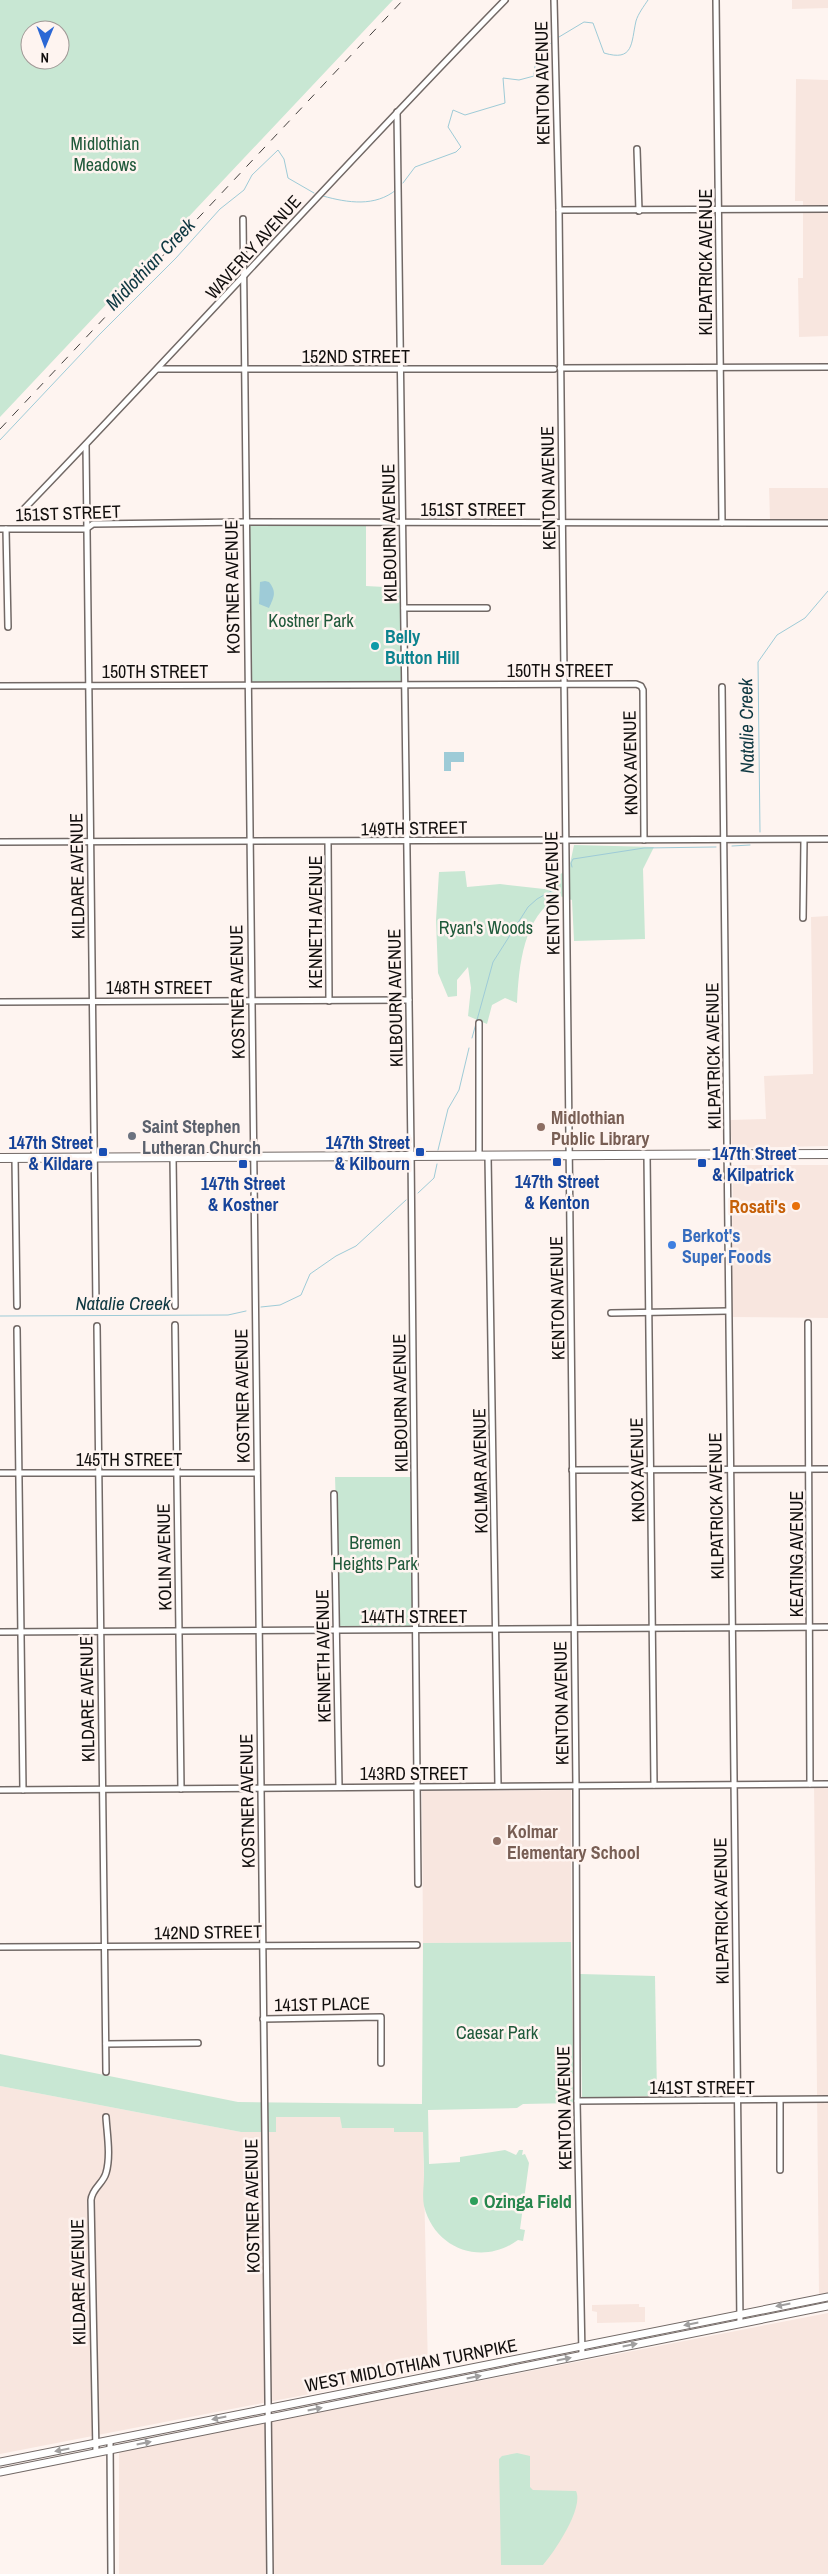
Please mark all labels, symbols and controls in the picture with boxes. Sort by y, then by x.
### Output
north arrow [20,20,70,70]
street label: KENTON AVENUE [528,21,556,145]
text: N [40,49,49,67]
park label: Midlothian Meadows [71,131,139,177]
street label: KILPATRICK AVENUE [693,189,718,335]
street label: WAVERLY AVENUE [200,190,306,304]
water label: Midlothian Creek [99,211,201,316]
street label: 152ND STREET [302,344,410,369]
street label: KENTON AVENUE [534,426,562,550]
street label: KILBOURN AVENUE [375,464,403,602]
street label: 151ST STREET [420,497,526,522]
street label: 151ST STREET [15,499,121,527]
street label: KOSTNER AVENUE [218,520,246,654]
park label: Kostner Park [268,608,354,633]
place label: Belly Button Hill [385,624,460,670]
marker: Belly Button Hill [369,640,381,652]
street label: 150TH STREET [507,658,613,683]
street label: 150TH STREET [102,659,208,684]
water label: Natalie Creek [732,677,760,774]
street label: KNOX AVENUE [617,710,643,816]
street label: KILDARE AVENUE [63,813,91,939]
street label: 149TH STREET [360,815,468,841]
street label: KENTON AVENUE [538,831,566,955]
street label: KENNETH AVENUE [303,855,328,989]
park label: Ryan's Woods [439,915,533,940]
street label: KOSTNER AVENUE [223,925,251,1059]
street label: KILBOURN AVENUE [381,929,409,1067]
street label: 148TH STREET [106,975,212,1000]
street label: KILPATRICK AVENUE [699,982,727,1130]
place label: Midlothian Public Library [551,1105,650,1151]
place label: Saint Stephen Lutheran Church [142,1114,261,1160]
marker: Midlothian Public Library [535,1121,547,1133]
place label: 147th Street & Kildare [9,1130,93,1176]
marker: Saint Stephen Lutheran Church [126,1130,138,1142]
place label: 147th Street & Kilbourn [326,1130,410,1176]
place label: 147th Street & Kilpatrick [712,1141,797,1187]
marker: 147th Street & Kildare [97,1146,109,1158]
marker: 147th Street & Kilbourn [414,1146,426,1158]
marker: 147th Street & Kenton [551,1156,563,1168]
marker: 147th Street & Kilpatrick [696,1157,708,1169]
marker: 147th Street & Kostner [237,1158,249,1170]
place label: 147th Street & Kenton [515,1169,599,1215]
place label: 147th Street & Kostner [201,1171,285,1217]
place label: Rosati's [729,1194,786,1219]
marker: Rosati's [790,1200,802,1212]
place label: Berkot's Super Foods [682,1223,772,1269]
street label: KENTON AVENUE [543,1236,571,1360]
marker: Berkot's Super Foods [666,1239,678,1251]
water label: Natalie Creek [75,1290,172,1316]
street label: KOSTNER AVENUE [228,1329,256,1463]
street label: KILBOURN AVENUE [386,1334,414,1472]
street label: KOLMAR AVENUE [466,1408,494,1534]
street label: KNOX AVENUE [624,1417,650,1523]
street label: KILPATRICK AVENUE [702,1432,730,1580]
street label: 145TH STREET [76,1447,182,1472]
street label: KEATING AVENUE [784,1491,809,1617]
street label: KOLIN AVENUE [151,1503,177,1611]
park label: Bremen Heights Park [332,1530,418,1576]
street label: KENNETH AVENUE [309,1589,337,1723]
street label: 144TH STREET [361,1604,467,1629]
street label: KILDARE AVENUE [73,1636,101,1762]
street label: KENTON AVENUE [547,1641,575,1765]
street label: KOSTNER AVENUE [233,1734,261,1868]
street label: 143RD STREET [360,1761,468,1786]
place label: Kolmar Elementary School [507,1819,640,1865]
marker: Kolmar Elementary School [491,1835,503,1847]
street label: KILPATRICK AVENUE [707,1837,735,1985]
street label: 142ND STREET [154,1919,262,1945]
street label: 141ST PLACE [274,1991,370,2017]
park label: Caesar Park [456,2020,539,2045]
street label: KENTON AVENUE [550,2046,578,2170]
street label: 141ST STREET [649,2075,755,2100]
street label: KOSTNER AVENUE [238,2139,266,2273]
place label: Ozinga Field [484,2189,572,2214]
marker: Ozinga Field [468,2195,480,2207]
street label: KILDARE AVENUE [64,2219,92,2345]
one-way arrow [775,2302,791,2310]
one-way arrow [683,2320,698,2328]
street label: WEST MIDLOTHIAN TURNPIKE [303,2332,519,2398]
one-way arrow [622,2341,638,2349]
one-way arrow [557,2354,573,2362]
one-way arrow [467,2372,483,2380]
one-way arrow [307,2404,323,2412]
one-way arrow [211,2415,227,2423]
one-way arrow [136,2439,151,2447]
one-way arrow [55,2446,70,2454]

